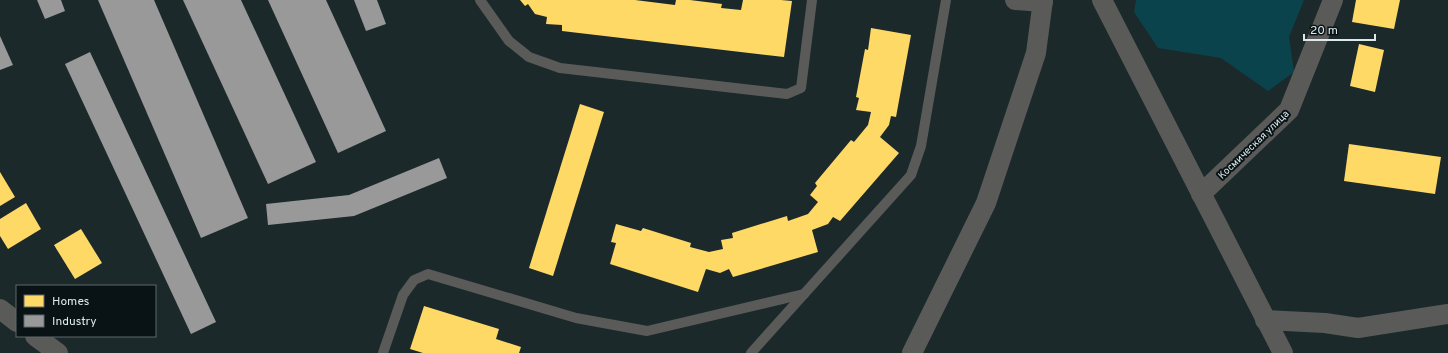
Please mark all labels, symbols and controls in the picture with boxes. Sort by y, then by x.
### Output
scale bar [1304,16,1375,42]
text: 20 m [1310,23,1338,39]
street label: Космическая улица [1216,108,1292,182]
legend [16,285,156,337]
text: Homes [52,294,89,310]
text: Industry [52,314,97,330]

